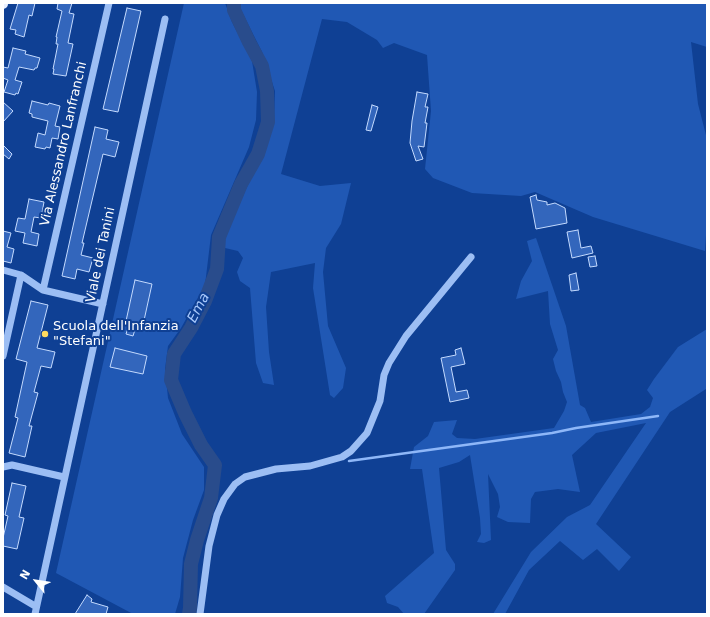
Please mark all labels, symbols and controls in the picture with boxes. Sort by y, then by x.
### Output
street label: Via Alessandro Lanfranchi [37,60,91,228]
street label: Viale dei Tanini [83,206,119,304]
water label: Ema [184,290,214,326]
place label: Scuola dell'Infanzia "Stefani" [53,319,179,350]
marker: Scuola dell'Infanzia "Stefani" [40,329,50,339]
north arrow [16,561,56,601]
text: N [17,568,33,582]

